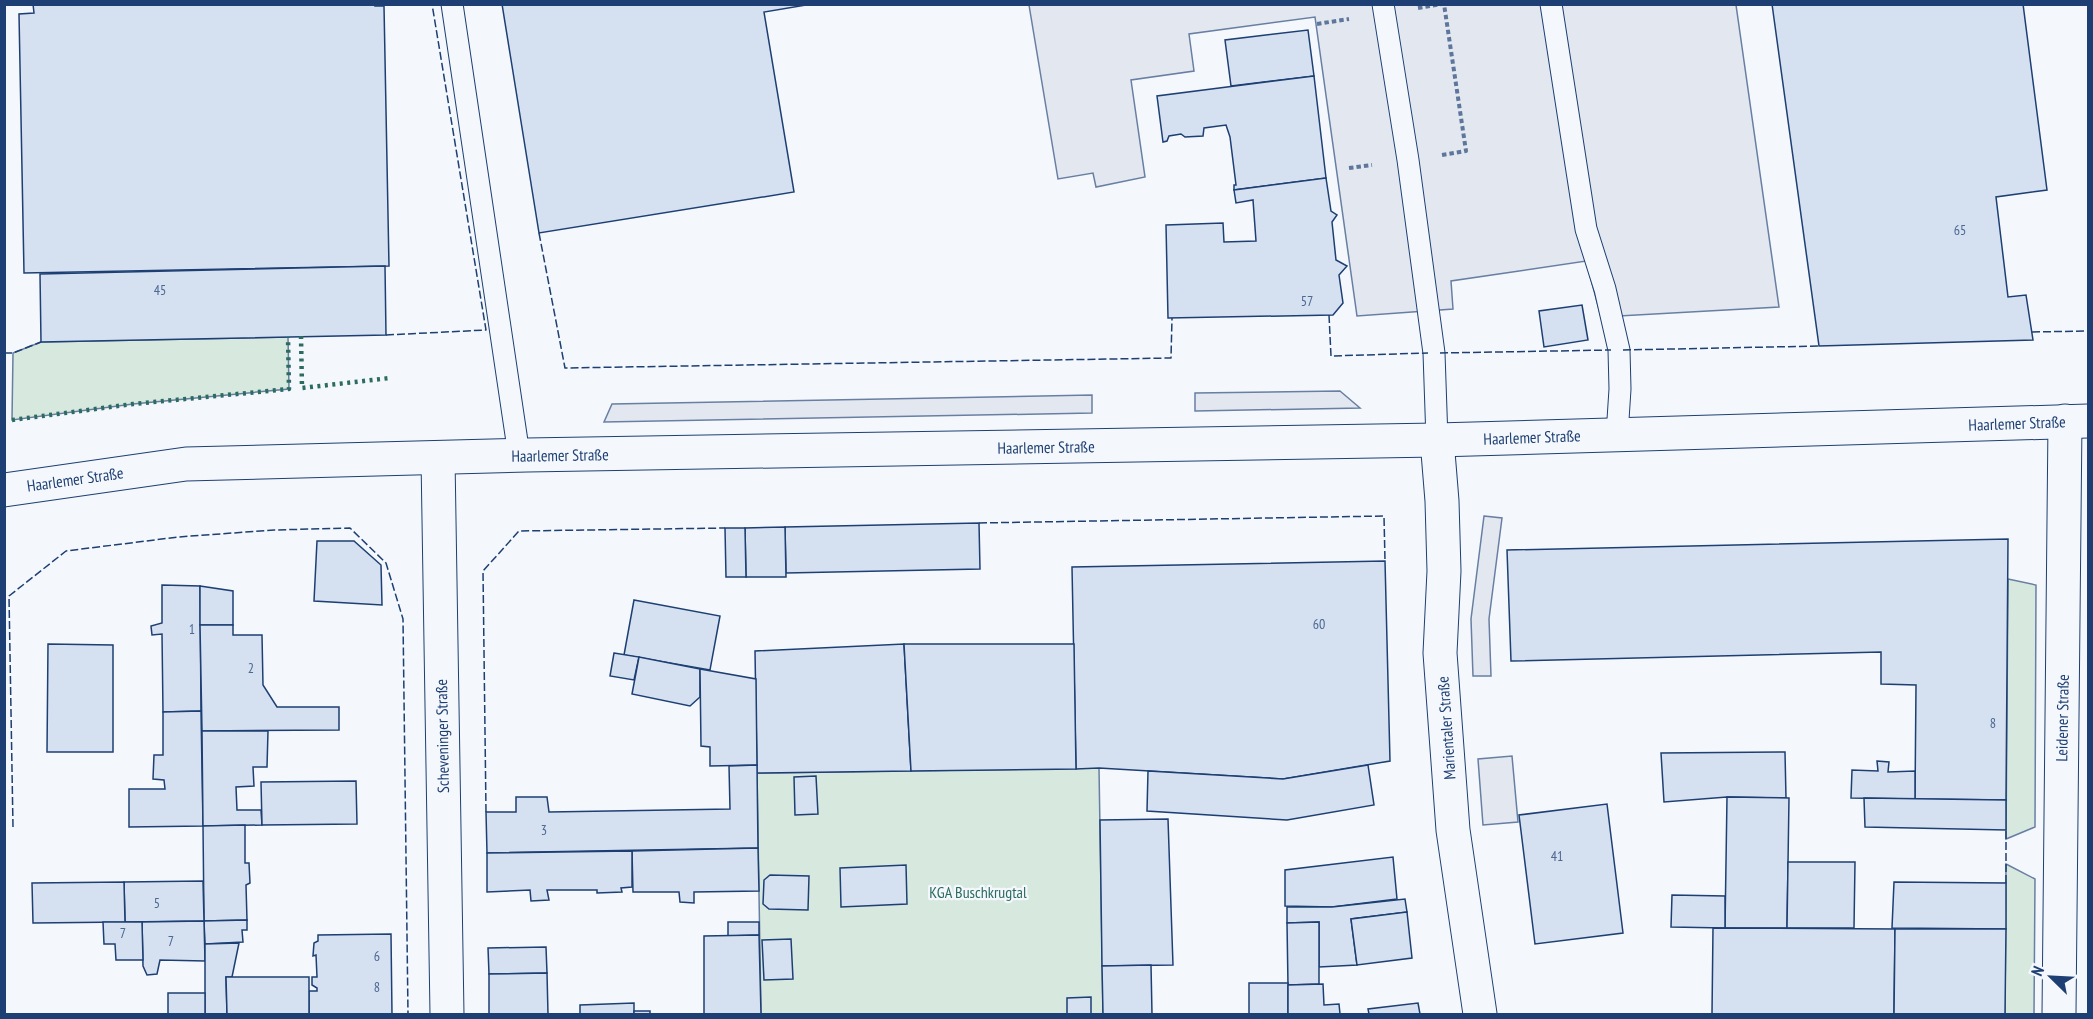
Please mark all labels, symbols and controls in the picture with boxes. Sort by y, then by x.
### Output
house number: 65 [1954,221,1966,239]
house number: 45 [154,281,166,299]
house number: 57 [1301,292,1313,310]
street label: Haarlemer Straße [1968,411,2066,435]
street label: Haarlemer Straße [1483,425,1581,449]
street label: Haarlemer Straße [997,436,1095,458]
street label: Haarlemer Straße [511,444,609,466]
street label: Haarlemer Straße [25,462,125,496]
house number: 60 [1313,615,1325,633]
house number: 1 [189,620,195,638]
house number: 2 [248,659,254,677]
street label: Leidener Straße [2051,674,2073,762]
street label: Marientaler Straße [1432,676,1460,780]
street label: Scheveninger Straße [431,679,453,793]
house number: 8 [1990,714,1996,732]
house number: 3 [541,821,547,839]
house number: 41 [1551,847,1563,865]
park label: KGA Buschkrugtal [929,882,1027,902]
house number: 5 [154,894,160,912]
house number: 7 [120,924,126,942]
house number: 7 [168,932,174,950]
house number: 6 [374,947,380,965]
north arrow [2021,947,2081,1007]
text: N [2026,963,2048,979]
house number: 8 [374,978,380,996]

